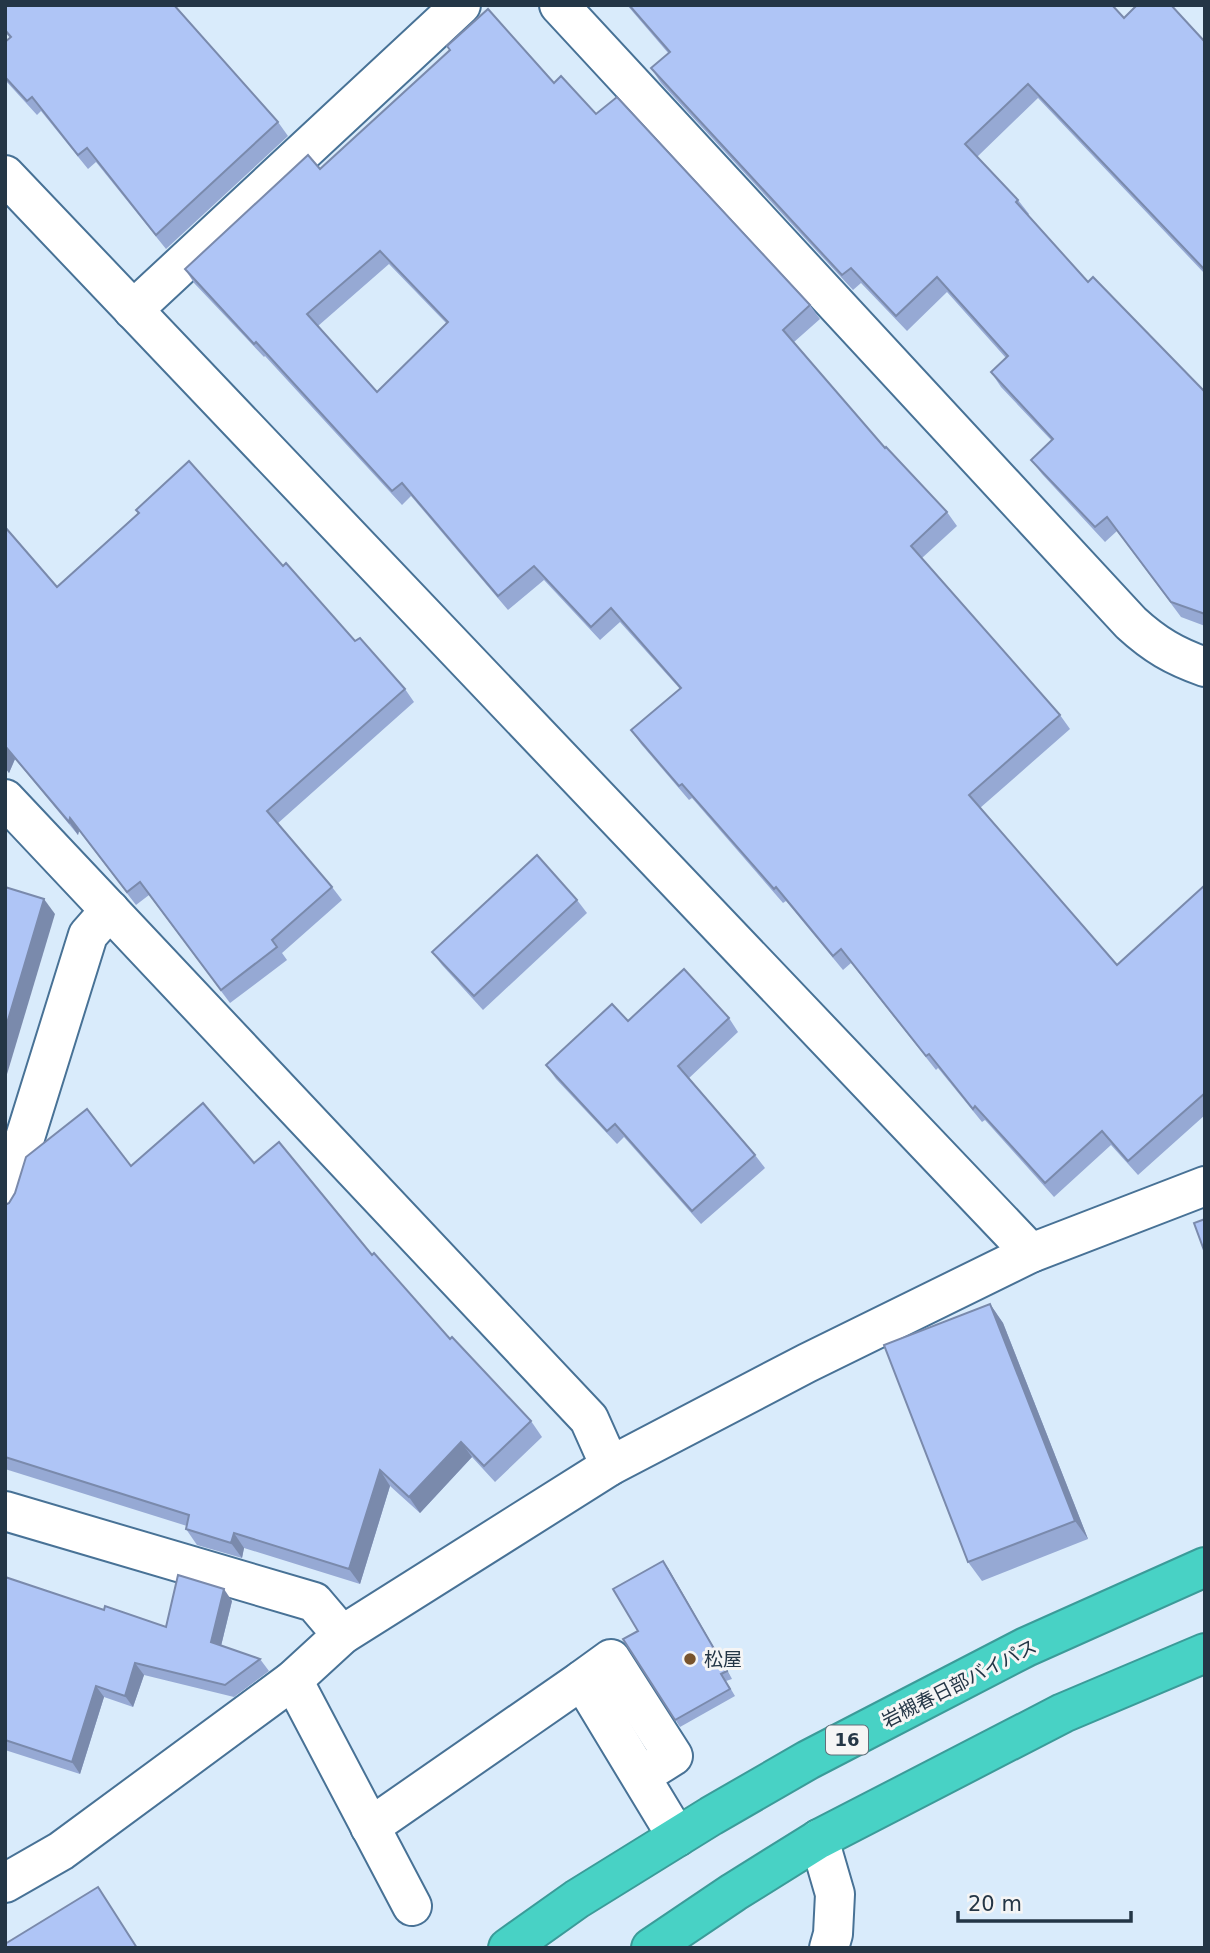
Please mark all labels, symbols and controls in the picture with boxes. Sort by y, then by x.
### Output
street label: 岩槻春日部バイパス [878,1634,1040,1732]
place label: 松屋 [704,1648,742,1670]
marker: 松屋 [682,1651,698,1667]
road number: 16 [826,1726,868,1755]
scale bar [958,1880,1131,1924]
text: 20 m [968,1892,1022,1916]

